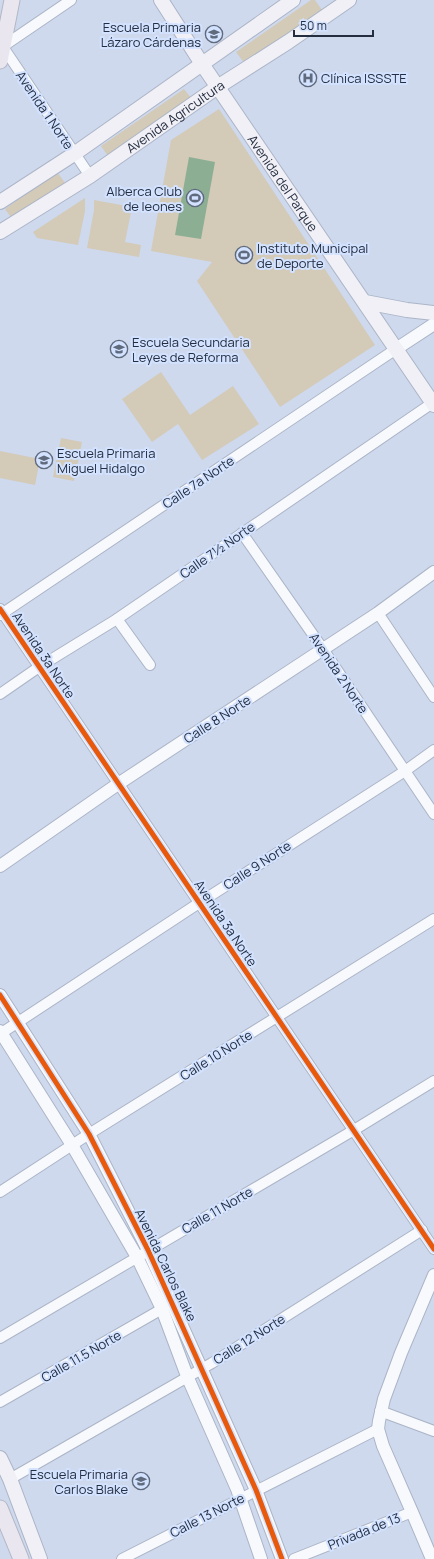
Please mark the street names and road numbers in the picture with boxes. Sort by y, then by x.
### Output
street label: Avenida 1 Norte [12,67,78,153]
street label: Avenida Agricultura [123,76,228,157]
street label: Avenida del Parque [244,131,323,235]
street label: Calle 7a Norte [159,451,238,513]
street label: Calle 7½ Norte [176,517,258,583]
street label: Avenida 3a Norte [8,608,80,702]
street label: Avenida 2 Norte [305,629,373,717]
street label: Calle 8 Norte [180,690,254,747]
street label: Calle 9 Norte [220,836,295,894]
street label: Avenida 3a Norte [190,876,262,970]
street label: Calle 10 Norte [176,1025,256,1084]
street label: Calle 11 Norte [178,1182,256,1238]
street label: Avenida Carlos Blake [131,1206,201,1325]
street label: Calle 12 Norte [210,1310,289,1368]
street label: Calle 11.5 Norte [38,1326,125,1386]
street label: Calle 13 Norte [167,1488,248,1542]
street label: Privada de 13 [325,1508,403,1554]

